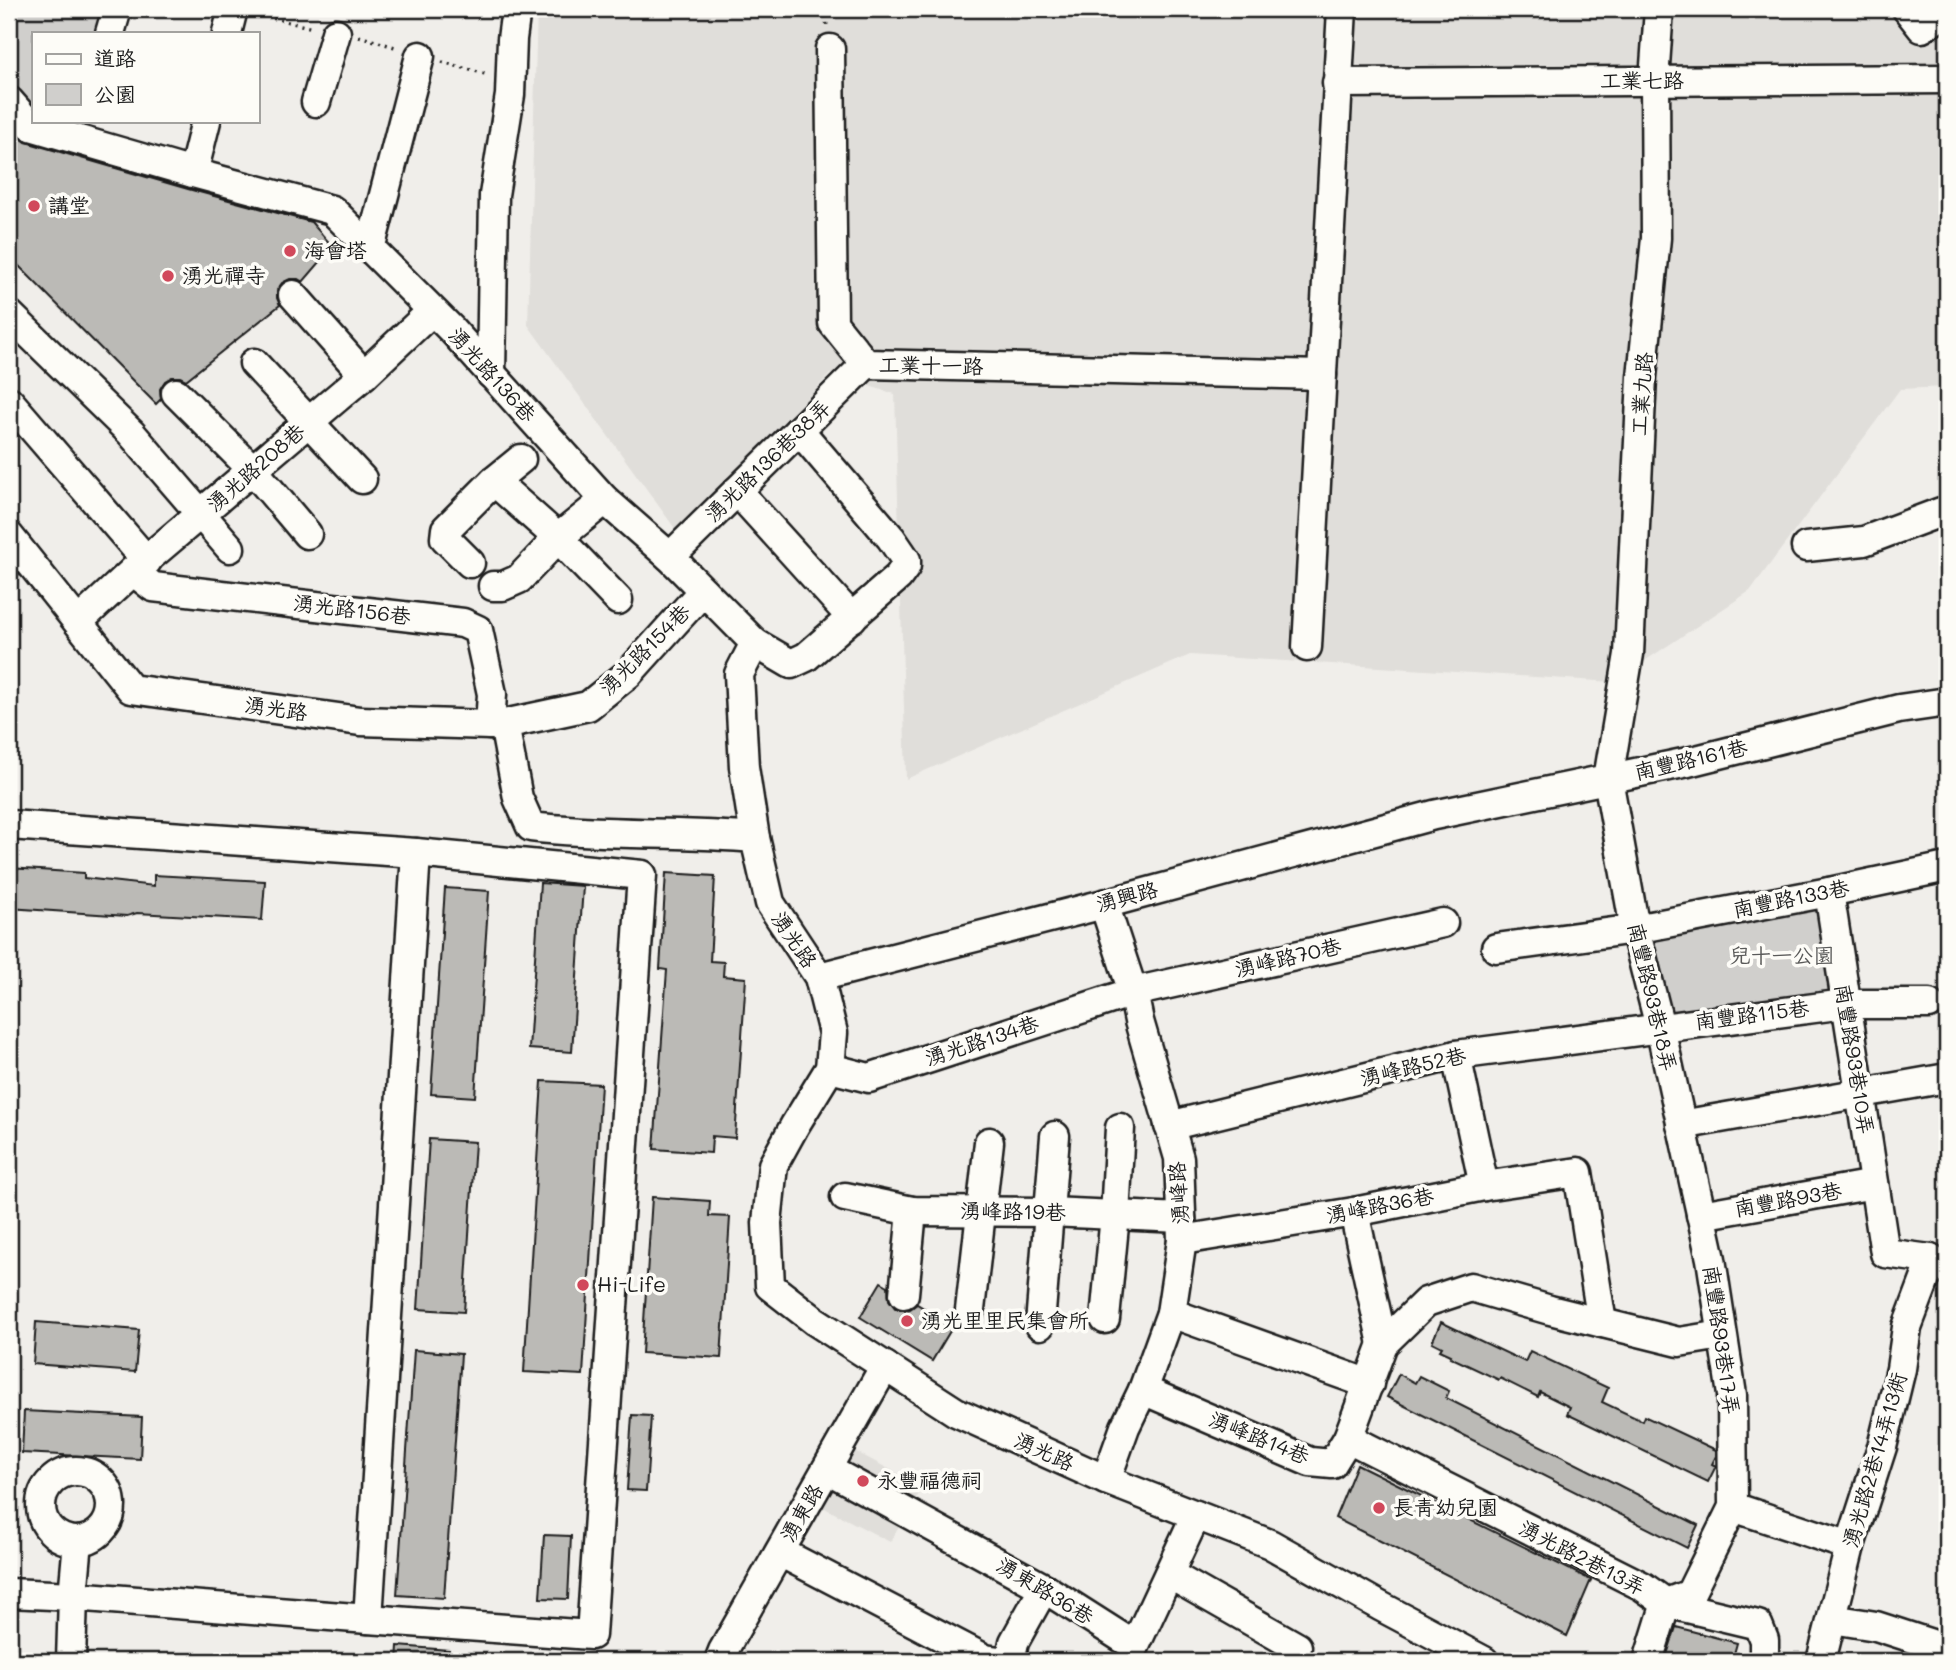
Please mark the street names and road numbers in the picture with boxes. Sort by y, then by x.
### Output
street label: 工業七路 [1600,66,1684,93]
street label: 湧光路136巷 [443,321,543,427]
street label: 工業十一路 [878,350,984,379]
street label: 工業九路 [1624,351,1657,437]
street label: 湧光路136巷38弄 [698,393,835,527]
street label: 湧光路208巷 [200,417,310,517]
street label: 湧光路156巷 [292,588,413,629]
street label: 湧光路154巷 [593,598,695,700]
street label: 湧光路 [243,690,309,725]
street label: 南豐路161巷 [1631,732,1750,785]
street label: 南豐路133巷 [1730,873,1851,922]
street label: 湧興路 [1093,874,1161,917]
street label: 湧光路 [766,905,824,973]
street label: 南豐路93巷18弄 [1623,920,1684,1074]
street label: 湧峰路70巷 [1232,931,1344,982]
street label: 南豐路93巷10弄 [1830,982,1881,1136]
street label: 南豐路115巷 [1693,993,1811,1034]
street label: 湧光路134巷 [921,1008,1042,1071]
street label: 湧峰路52巷 [1357,1040,1468,1091]
street label: 湧峰路 [1162,1161,1193,1225]
street label: 南豐路93巷 [1732,1176,1844,1221]
street label: 湧峰路36巷 [1324,1181,1436,1228]
street label: 湧峰路19巷 [960,1196,1066,1225]
street label: 南豐路93巷17弄 [1699,1263,1746,1416]
street label: 湧光路2巷14弄13衖 [1836,1369,1911,1550]
street label: 湧峰路14巷 [1205,1404,1314,1469]
street label: 湧光路 [1010,1425,1079,1476]
street label: 湧東路 [773,1478,828,1546]
street label: 湧光路2巷13弄 [1515,1513,1650,1600]
street label: 湧東路36巷 [992,1550,1099,1629]

